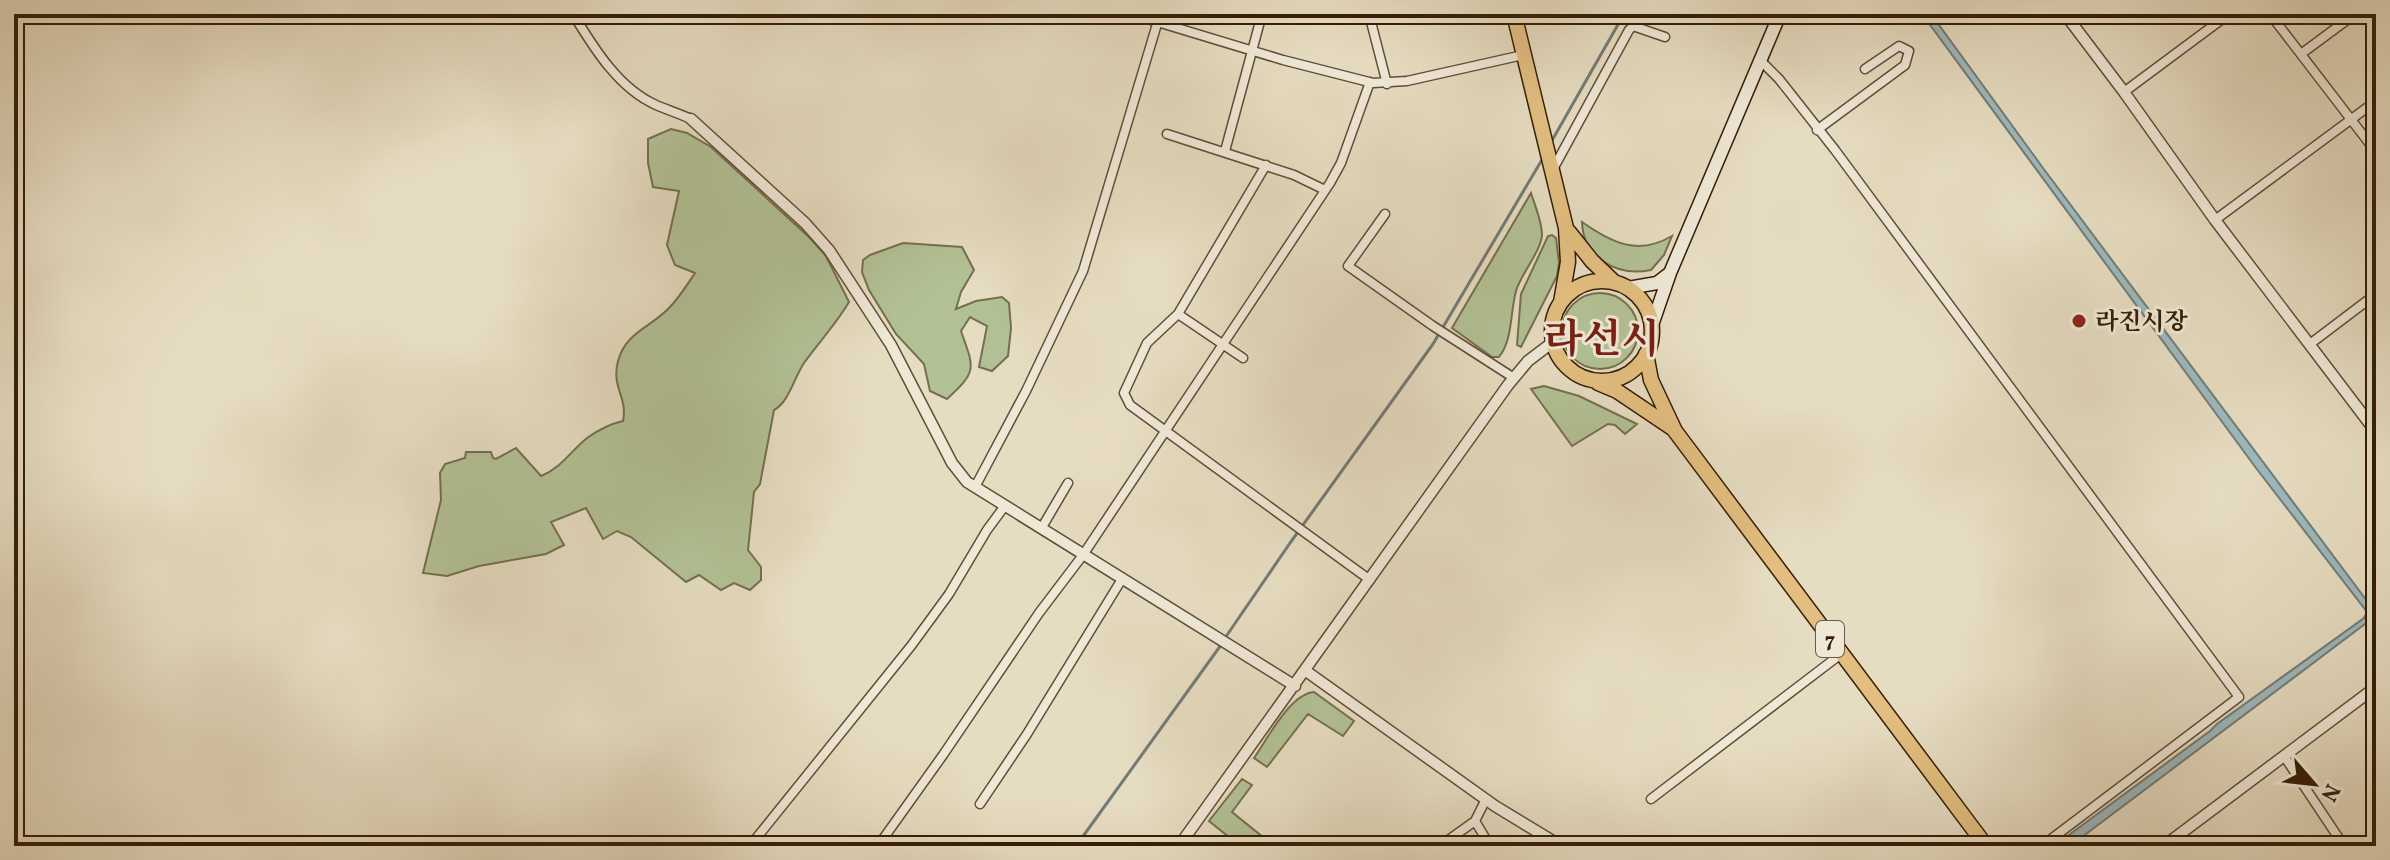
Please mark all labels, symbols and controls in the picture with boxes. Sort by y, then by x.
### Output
place label: 라진시장 [2095,306,2189,340]
marker: 라진시장 [2070,312,2088,330]
district label: 라선시 [1544,314,1660,370]
road number: 7 [1816,621,1844,657]
north arrow [2274,744,2354,824]
text: N [2312,778,2347,807]

